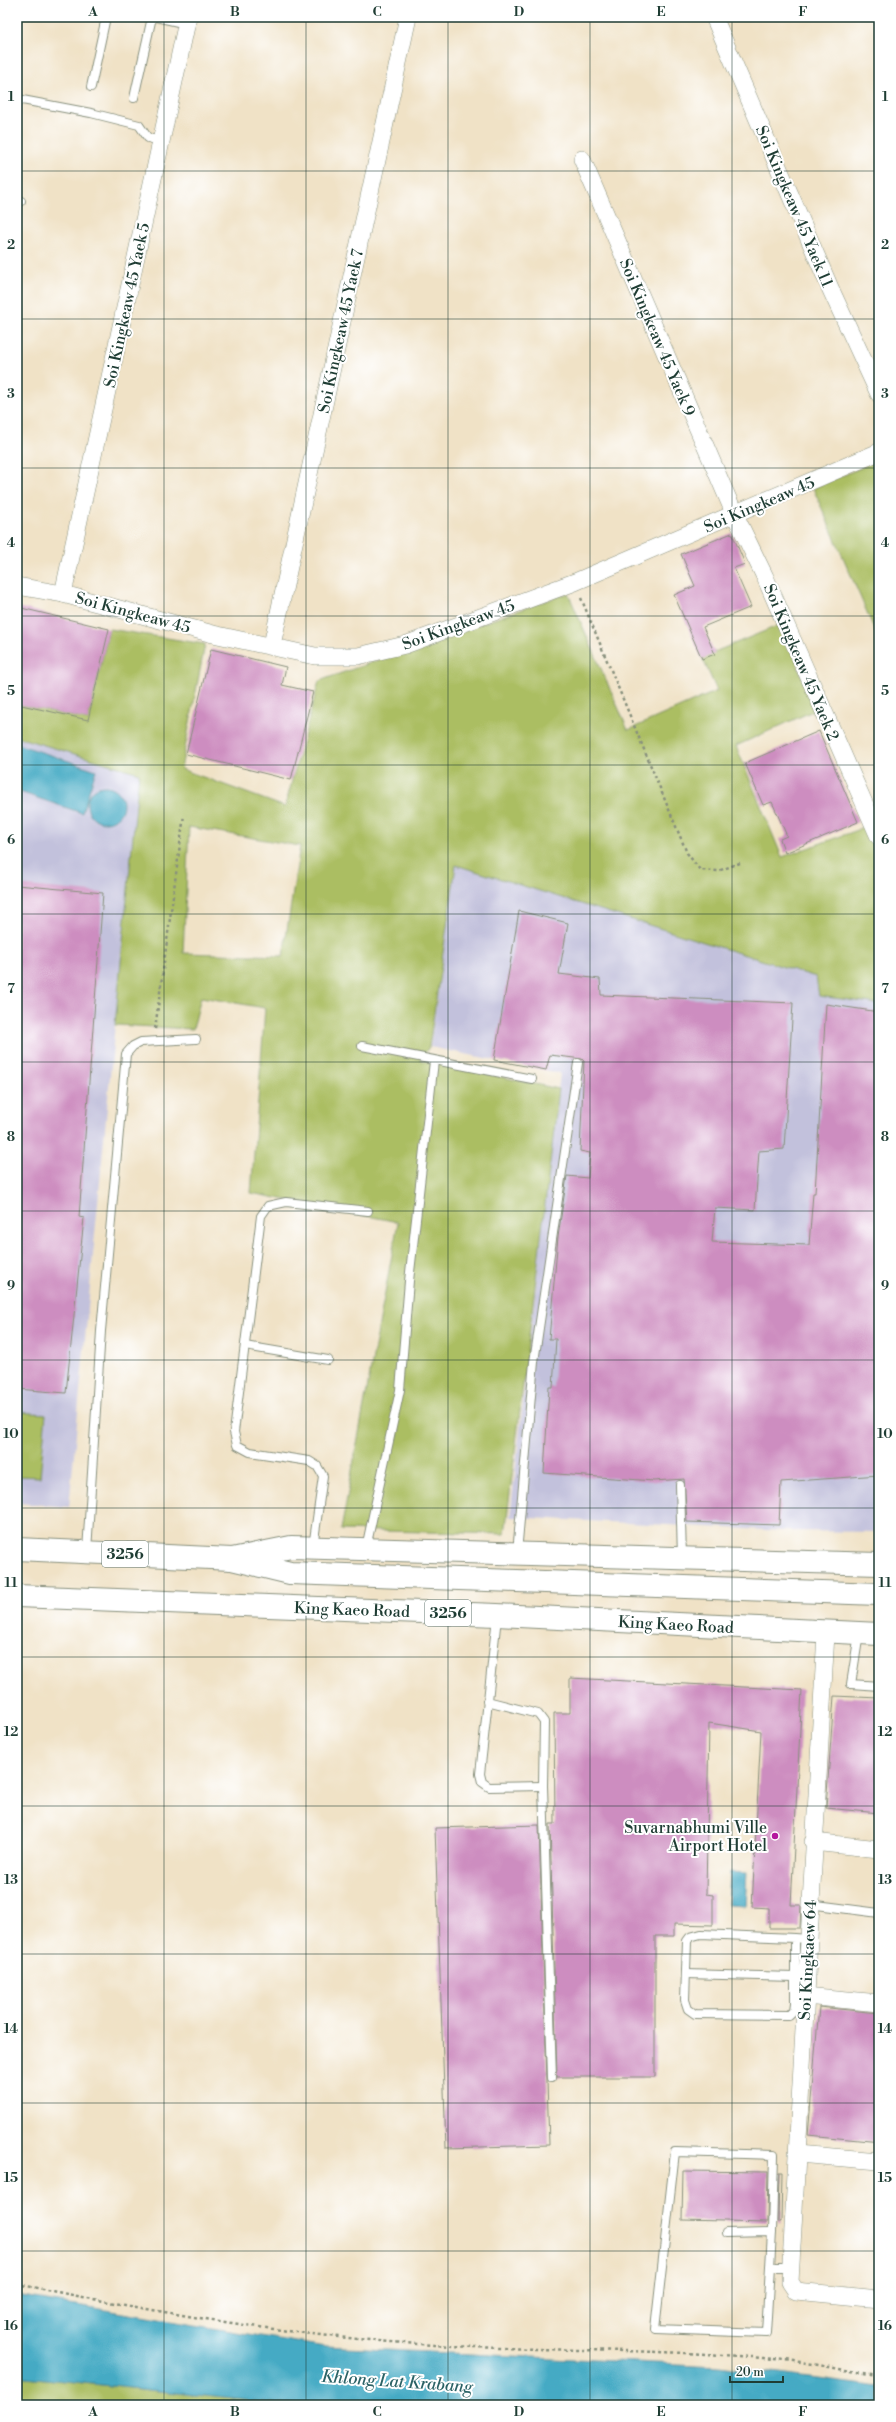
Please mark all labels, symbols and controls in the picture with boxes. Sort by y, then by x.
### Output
text: A [87,4,98,20]
text: B [230,4,240,20]
text: C [372,4,382,20]
text: D [514,4,524,20]
text: E [656,4,666,20]
text: F [798,4,808,20]
text: 1 [8,89,15,105]
text: 1 [882,89,889,105]
street label: Soi Kingkeaw 45 Yaek 11 [751,123,837,290]
street label: Soi Kingkeaw 45 Yaek 5 [100,221,154,389]
text: 2 [7,237,15,253]
text: 2 [881,237,889,253]
street label: Soi Kingkeaw 45 Yaek 7 [314,247,368,415]
street label: Soi Kingkeaw 45 Yaek 9 [615,256,699,419]
text: 3 [7,386,15,402]
text: 3 [881,386,889,402]
street label: Soi Kingkeaw 45 [701,473,818,537]
text: 4 [7,535,16,551]
text: 4 [881,535,890,551]
street label: Soi Kingkeaw 45 Yaek 2 [759,581,843,744]
street label: Soi Kingkeaw 45 [73,588,193,638]
street label: Soi Kingkeaw 45 [399,595,518,655]
text: 5 [7,683,15,699]
text: 5 [881,683,889,699]
text: 6 [7,832,15,848]
text: 6 [881,832,889,848]
text: 7 [7,981,15,997]
text: 7 [881,981,889,997]
text: 8 [7,1129,15,1145]
text: 8 [881,1129,889,1145]
text: 9 [7,1278,15,1294]
text: 9 [881,1278,889,1294]
text: 10 [3,1426,19,1442]
text: 10 [877,1426,893,1442]
road number: 3256 [102,1541,148,1567]
text: 11 [5,1575,18,1591]
text: 11 [879,1575,892,1591]
street label: King Kaeo Road [294,1598,410,1622]
road number: 3256 [425,1600,471,1626]
street label: King Kaeo Road [618,1612,734,1638]
text: 12 [4,1724,18,1740]
text: 12 [878,1724,892,1740]
place label: Suvarnabhumi Ville Airport Hotel [624,1818,767,1856]
marker: Suvarnabhumi Ville Airport Hotel [770,1831,780,1841]
text: 13 [4,1872,18,1888]
text: 13 [878,1872,892,1888]
street label: Soi Kingkaew 64 [795,1899,821,2021]
text: 14 [4,2021,18,2037]
text: 14 [878,2021,892,2037]
text: 15 [4,2170,18,2186]
text: 15 [878,2170,892,2186]
text: 16 [4,2318,18,2334]
text: 16 [878,2318,892,2334]
scale bar [730,2358,783,2384]
text: 20 m [736,2365,764,2380]
water label: Khlong Lat Krabang [321,2366,475,2398]
text: A [87,2404,98,2420]
text: B [230,2404,240,2420]
text: C [372,2404,382,2420]
text: D [514,2404,524,2420]
text: E [656,2404,666,2420]
text: F [798,2404,808,2420]

